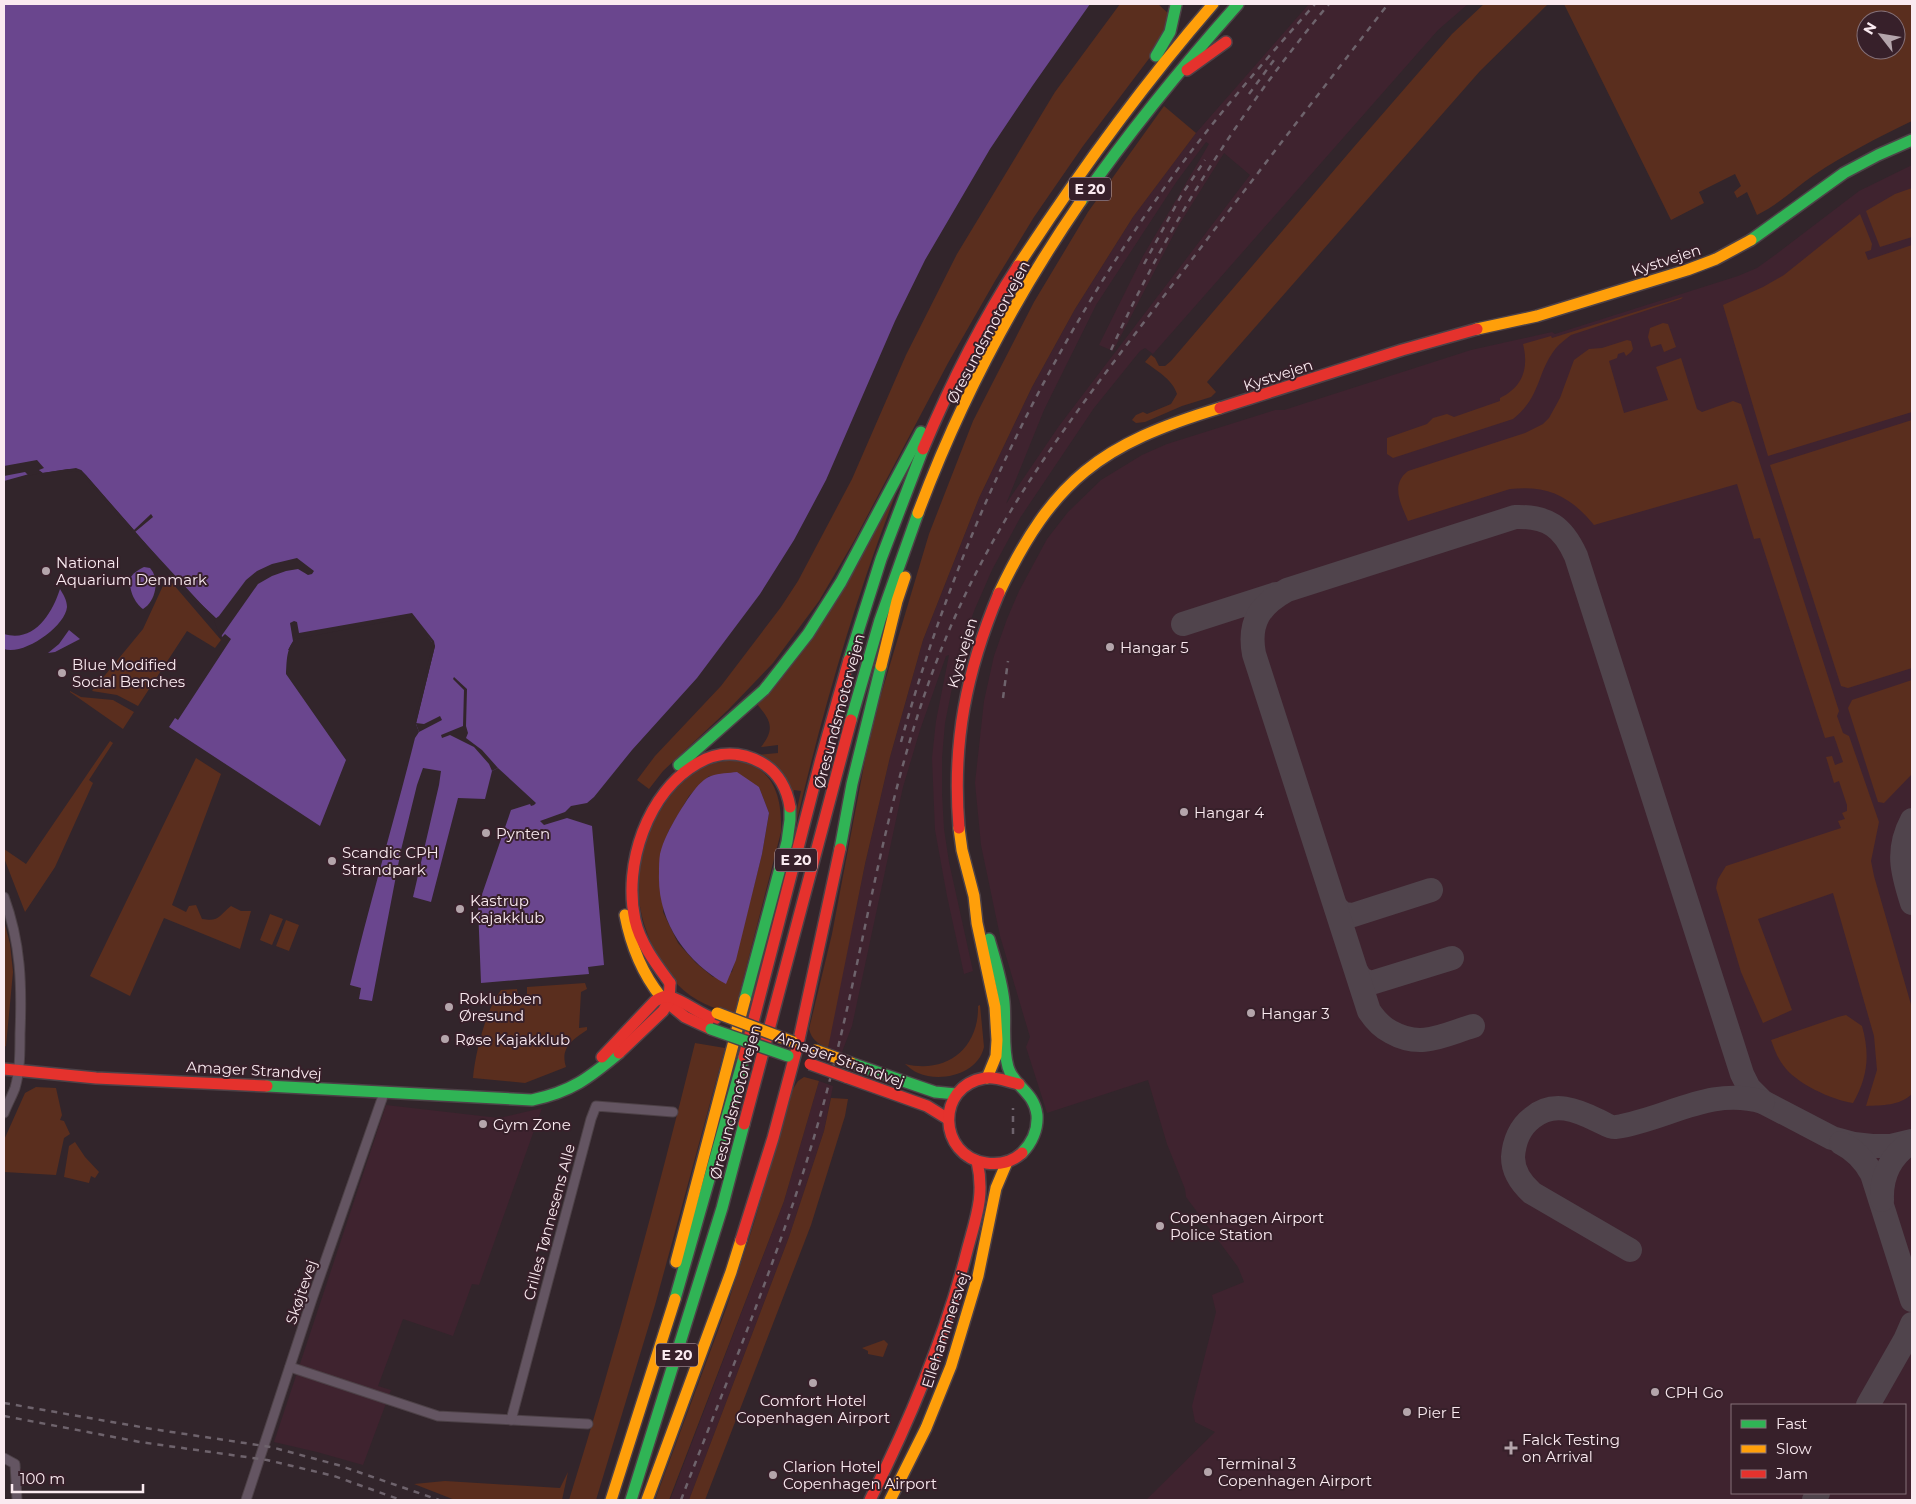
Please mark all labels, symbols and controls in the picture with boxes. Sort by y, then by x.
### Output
north arrow [1856,10,1906,60]
text: N [1859,19,1880,38]
road number: E 20 [1069,178,1111,200]
street label: Kystvejen [1629,240,1703,280]
street label: Øresundsmotorvejen [942,257,1034,407]
street label: Kystvejen [1241,355,1315,395]
place label: National Aquarium Denmark [56,553,207,589]
marker: National Aquarium Denmark [40,565,52,577]
street label: Kystvejen [943,616,981,690]
street label: Øresundsmotorvejen [809,632,869,790]
place label: Hangar 5 [1120,638,1189,657]
marker: Hangar 5 [1104,641,1116,653]
place label: Blue Modified Social Benches [72,655,185,691]
marker: Blue Modified Social Benches [56,667,68,679]
place label: Hangar 4 [1194,803,1264,822]
marker: Hangar 4 [1178,806,1190,818]
place label: Pynten [496,824,550,843]
marker: Pynten [480,827,492,839]
place label: Scandic CPH Strandpark [342,843,439,879]
road number: E 20 [775,848,817,872]
marker: Scandic CPH Strandpark [326,855,338,867]
place label: Kastrup Kajakklub [470,891,545,927]
marker: Kastrup Kajakklub [454,903,466,915]
place label: Roklubben Øresund [459,989,542,1025]
marker: Roklubben Øresund [443,1001,455,1013]
place label: Hangar 3 [1261,1004,1330,1023]
marker: Hangar 3 [1245,1007,1257,1019]
street label: Øresundsmotorvejen [705,1023,765,1181]
street label: Amager Strandvej [773,1027,907,1091]
place label: Røse Kajakklub [455,1030,570,1049]
marker: Røse Kajakklub [439,1033,451,1045]
street label: Amager Strandvej [186,1057,322,1083]
place label: Gym Zone [493,1115,571,1134]
marker: Gym Zone [477,1118,489,1130]
street label: Crilles Tønnesens Alle [519,1142,579,1302]
place label: Copenhagen Airport Police Station [1170,1208,1324,1244]
marker: Copenhagen Airport Police Station [1154,1220,1166,1232]
street label: Skøjtevej [281,1257,321,1327]
street label: Ellehammersvej [917,1269,973,1391]
road number: E 20 [656,1344,698,1366]
marker: Comfort Hotel Copenhagen Airport [807,1377,819,1389]
place label: CPH Go [1665,1383,1723,1402]
marker: CPH Go [1649,1386,1661,1398]
place label: Comfort Hotel Copenhagen Airport [736,1391,890,1427]
place label: Pier E [1417,1403,1461,1422]
legend [1731,1404,1906,1494]
marker: Pier E [1401,1406,1413,1418]
text: Fast [1776,1414,1807,1433]
place label: Falck Testing on Arrival [1522,1430,1620,1466]
text: Slow [1776,1439,1812,1458]
marker: Falck Testing on Arrival [1504,1441,1518,1455]
place label: Terminal 3 Copenhagen Airport [1218,1454,1372,1490]
place label: Clarion Hotel Copenhagen Airport [783,1457,937,1493]
scale bar [12,1462,144,1494]
text: Jam [1775,1464,1808,1483]
marker: Terminal 3 Copenhagen Airport [1202,1466,1214,1478]
text: 100 m [20,1469,65,1488]
marker: Clarion Hotel Copenhagen Airport [767,1469,779,1481]

